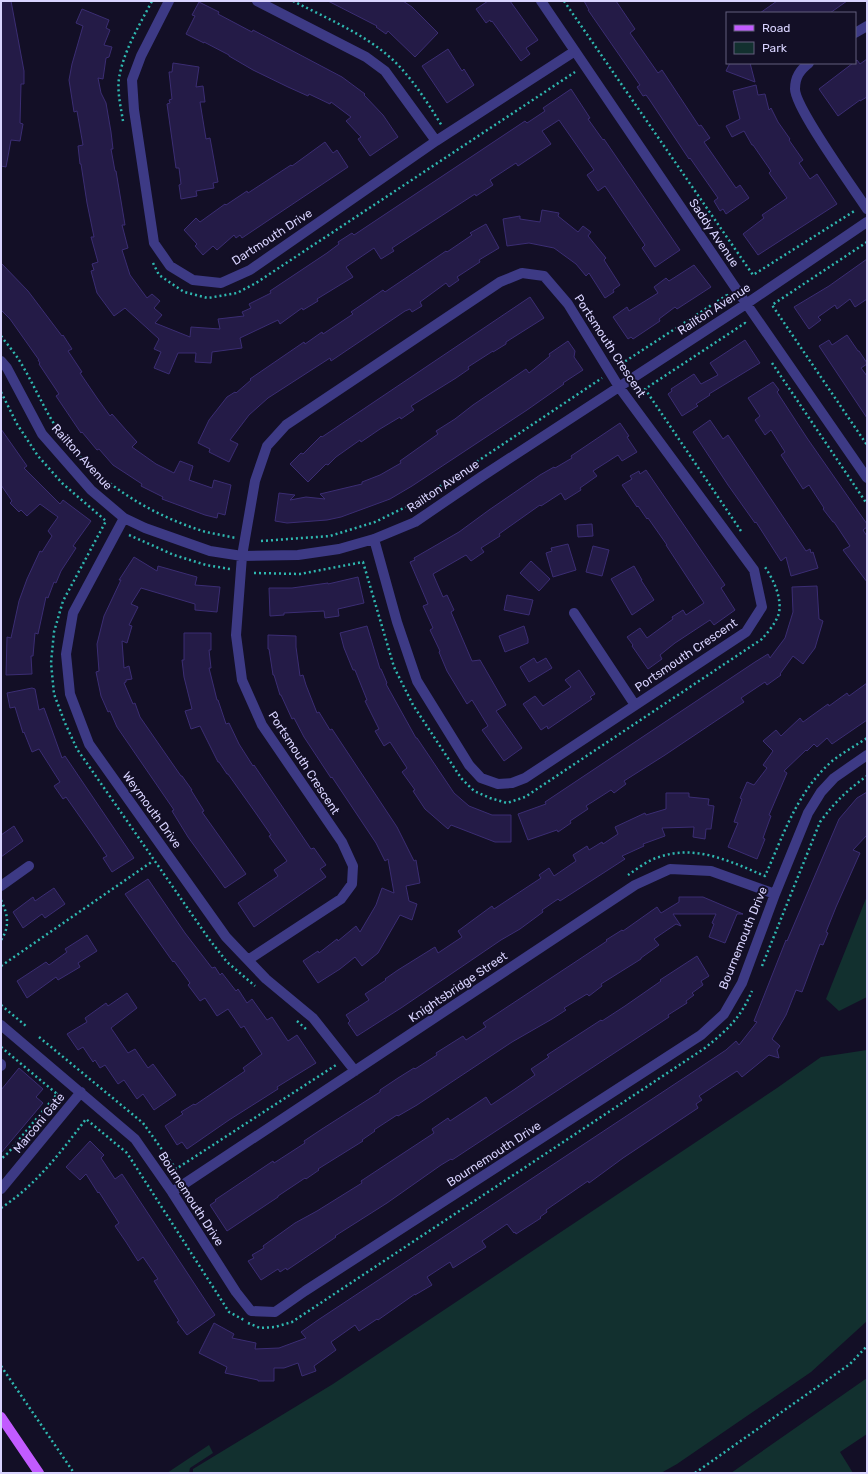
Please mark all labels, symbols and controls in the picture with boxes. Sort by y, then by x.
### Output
legend [726,12,856,64]
text: Road [762,21,790,35]
text: Park [762,41,788,55]
street label: Saddy Avenue [686,196,742,270]
street label: Dartmouth Drive [229,206,315,268]
street label: Railton Avenue [675,280,753,338]
street label: Portsmouth Crescent [571,292,649,400]
street label: Railton Avenue [49,421,115,493]
street label: Railton Avenue [404,457,482,515]
street label: Portsmouth Crescent [632,615,740,694]
street label: Portsmouth Crescent [265,709,343,817]
street label: Weymouth Drive [120,769,185,851]
street label: Bournemouth Drive [716,884,770,991]
street label: Knightsbridge Street [406,949,510,1025]
street label: Marconi Gate [10,1090,68,1156]
street label: Bournemouth Drive [444,1118,544,1190]
street label: Bournemouth Drive [155,1149,227,1249]

